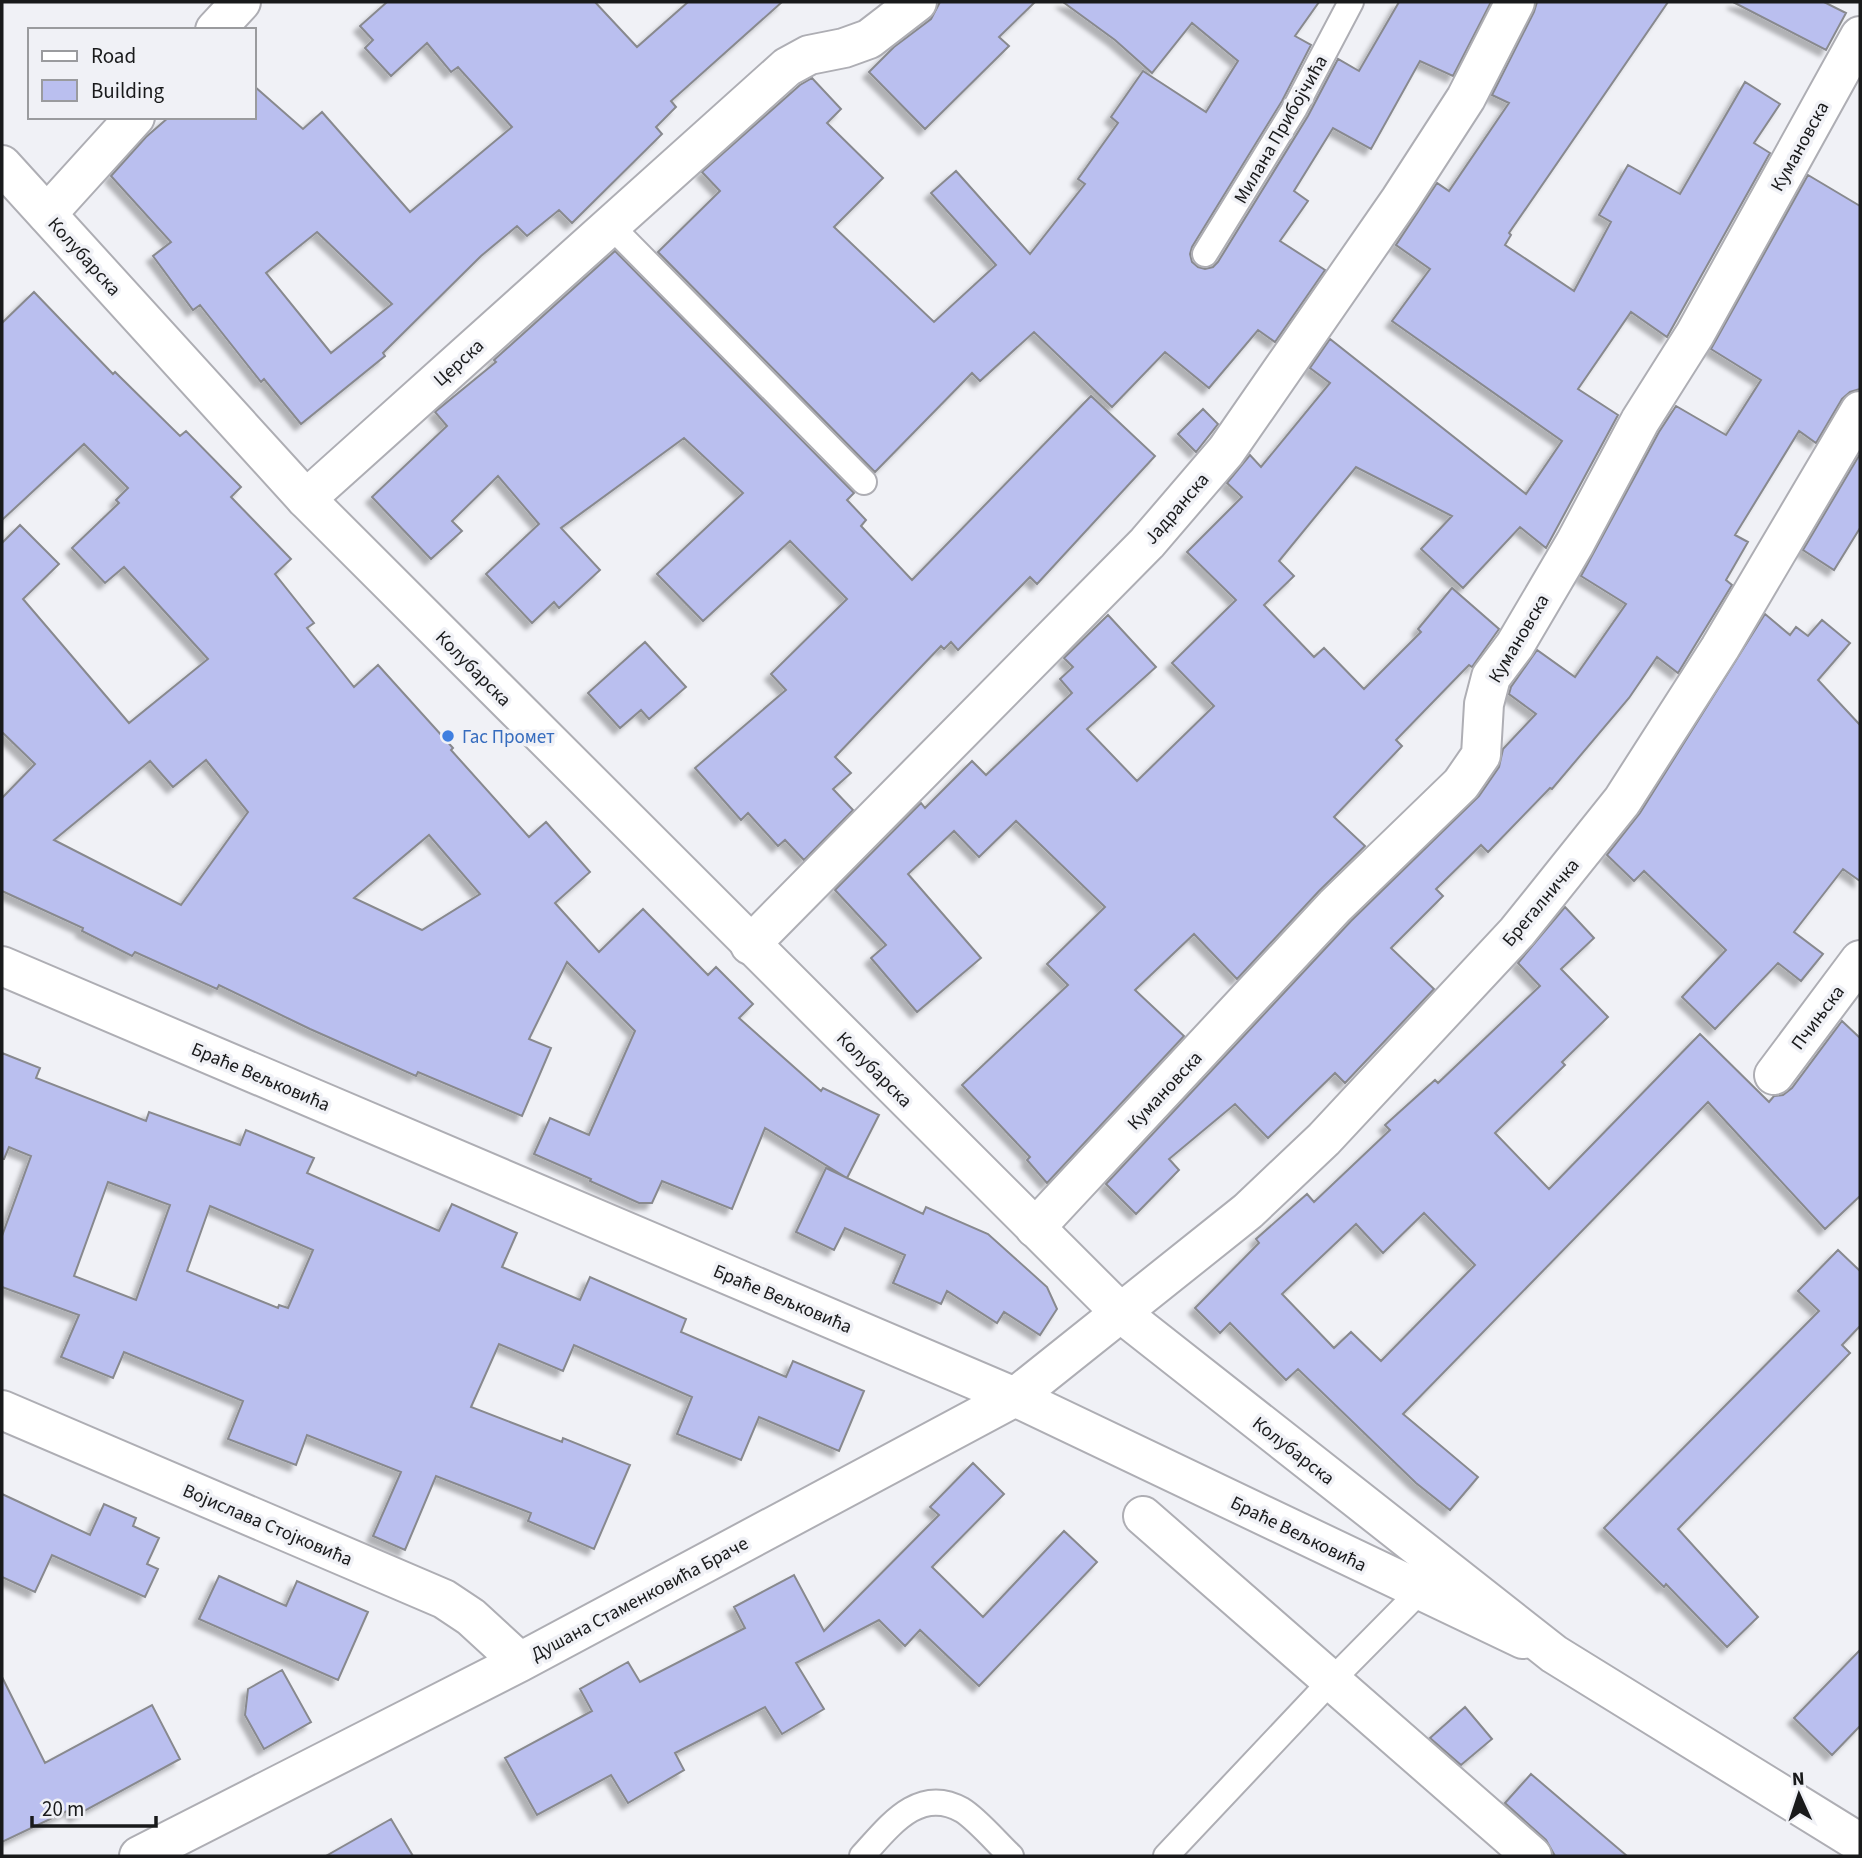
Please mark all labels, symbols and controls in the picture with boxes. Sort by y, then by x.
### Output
legend [28,28,256,119]
text: Road [91,41,136,71]
street label: Милана Прибојчића [1228,51,1335,209]
text: Building [91,76,165,106]
street label: Кумановска [1764,97,1836,197]
street label: Колубарска [41,212,127,302]
street label: Церска [428,333,490,393]
street label: Јадранска [1138,467,1216,551]
street label: Кумановска [1482,589,1556,688]
street label: Колубарска [429,625,517,713]
place label: Гас Промет [462,724,555,751]
marker: Гас Промет [440,728,456,744]
street label: Брегалничка [1496,853,1586,953]
street label: Пчињска [1785,980,1851,1056]
street label: Колубарска [830,1026,918,1114]
street label: Браће Вељковића [187,1036,334,1119]
street label: Кумановска [1121,1046,1209,1137]
street label: Браће Вељковића [709,1258,856,1341]
street label: Колубарска [1246,1410,1340,1492]
street label: Војислава Стојковића [178,1477,356,1573]
street label: Браће Вељковића [1226,1490,1371,1579]
street label: Душана Стаменковића Браче [526,1530,753,1668]
north arrow [1764,1760,1834,1830]
text: N [1791,1766,1805,1793]
scale bar [32,1784,156,1828]
text: 20 m [42,1794,84,1824]

